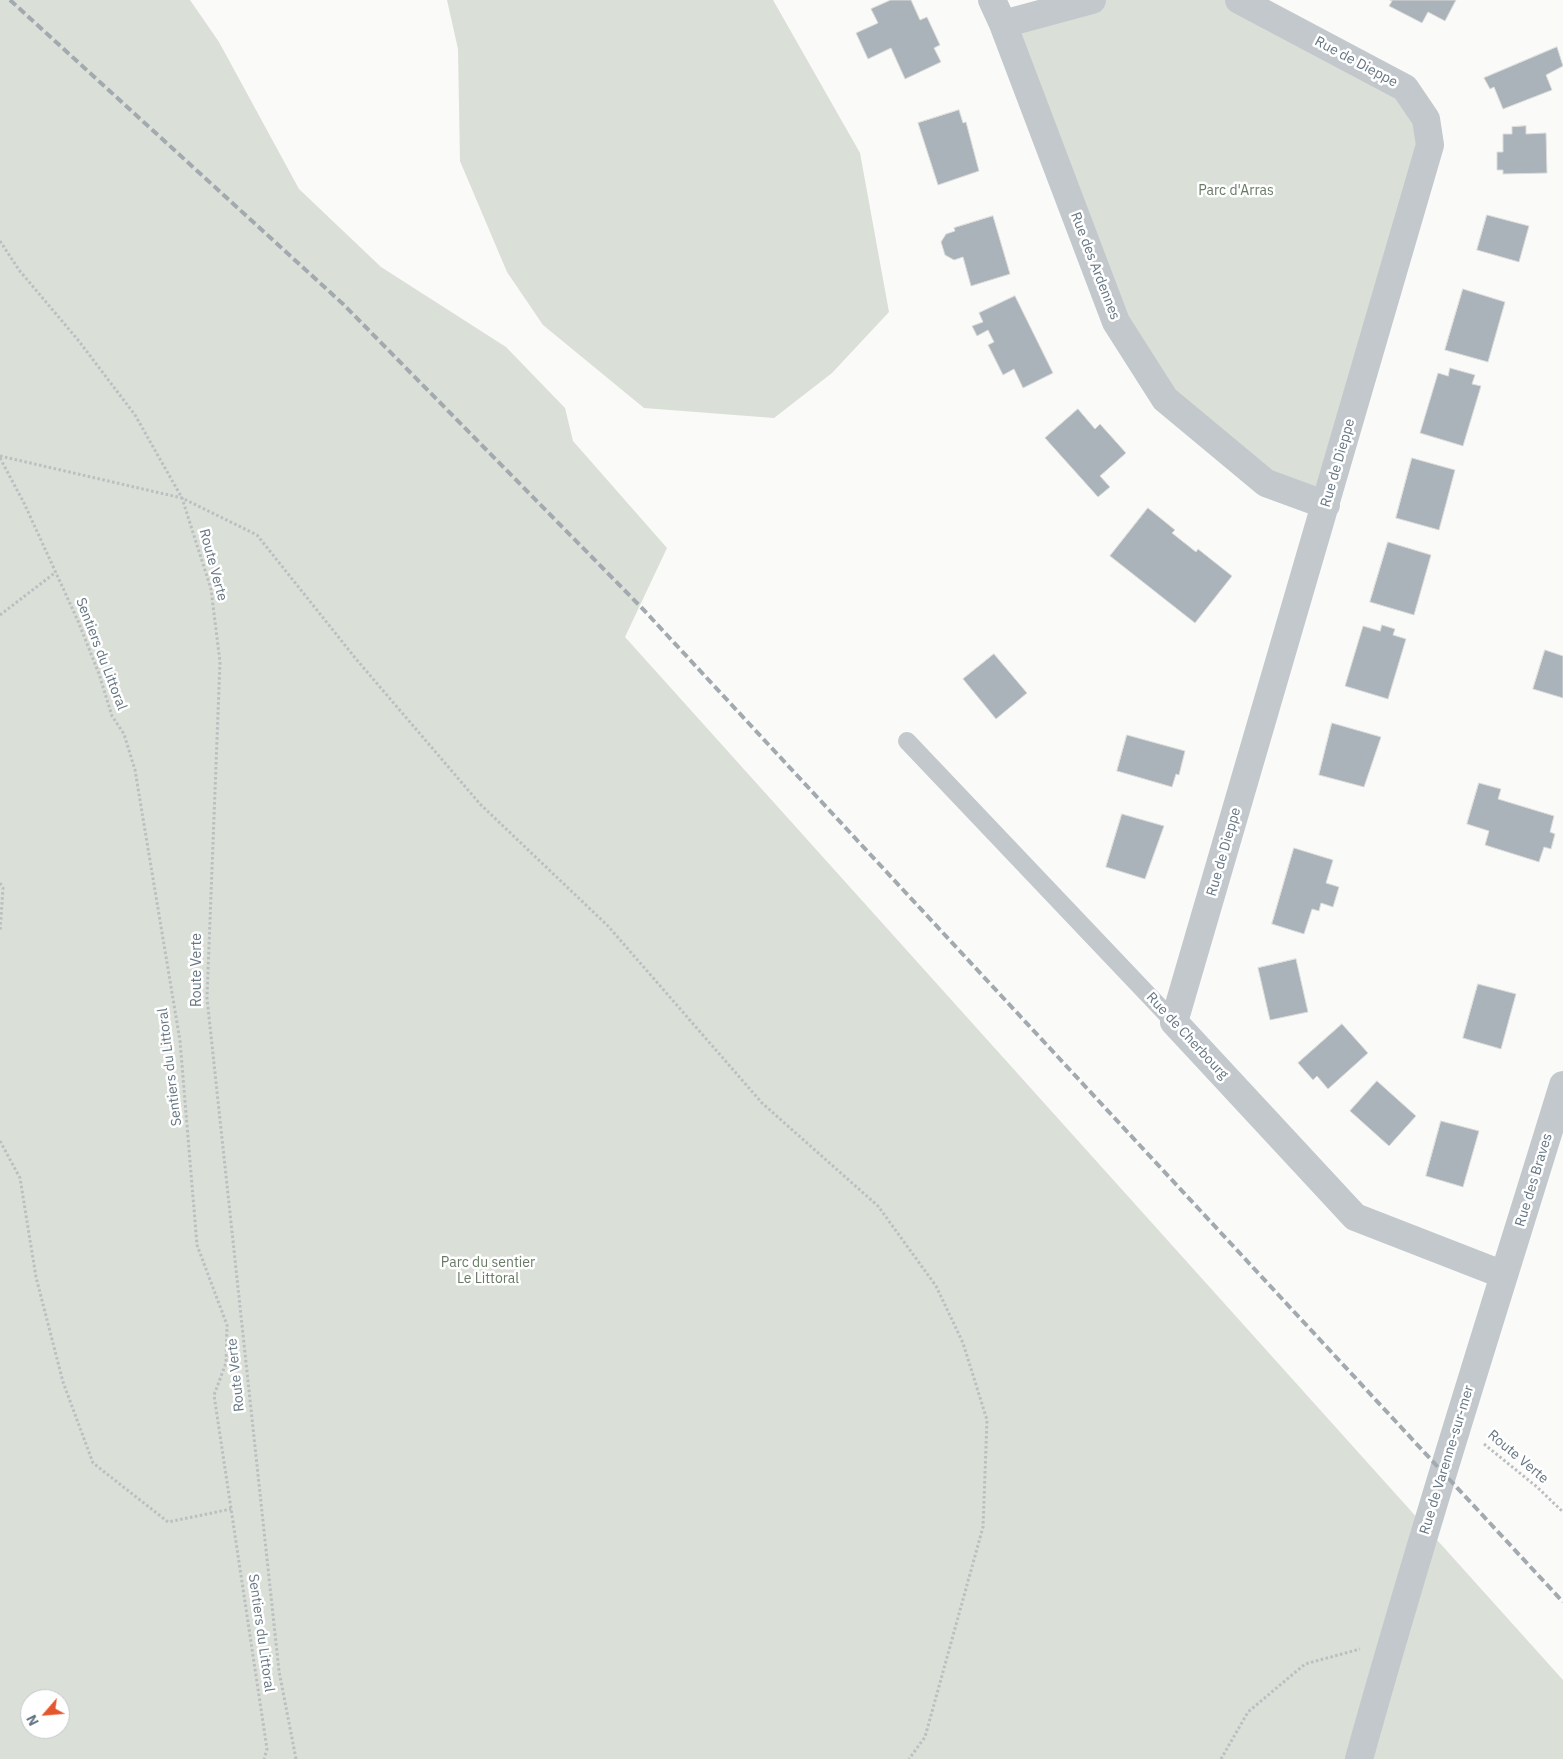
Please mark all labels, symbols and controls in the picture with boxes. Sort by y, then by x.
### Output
street label: Rue de Dieppe [1312,33,1400,91]
park label: Parc d'Arras [1198,183,1274,199]
street label: Rue des Ardennes [1067,210,1123,322]
street label: Rue de Dieppe [1317,417,1359,509]
street label: Route Verte [195,527,231,603]
street label: Sentiers du Littoral [72,596,130,712]
street label: Rue de Dieppe [1203,806,1245,898]
street label: Route Verte [189,933,205,1007]
street label: Rue de Cherbourg [1142,989,1232,1083]
street label: Sentiers du Littoral [154,1007,186,1127]
street label: Rue des Braves [1512,1131,1556,1229]
park label: Parc du sentier Le Littoral [441,1255,535,1288]
street label: Route Verte [224,1337,248,1413]
street label: Rue de Varenne-sur-mer [1416,1383,1478,1537]
street label: Route Verte [1484,1427,1552,1487]
street label: Sentiers du Littoral [244,1573,278,1693]
north arrow [20,1689,70,1739]
text: N [22,1712,43,1729]

